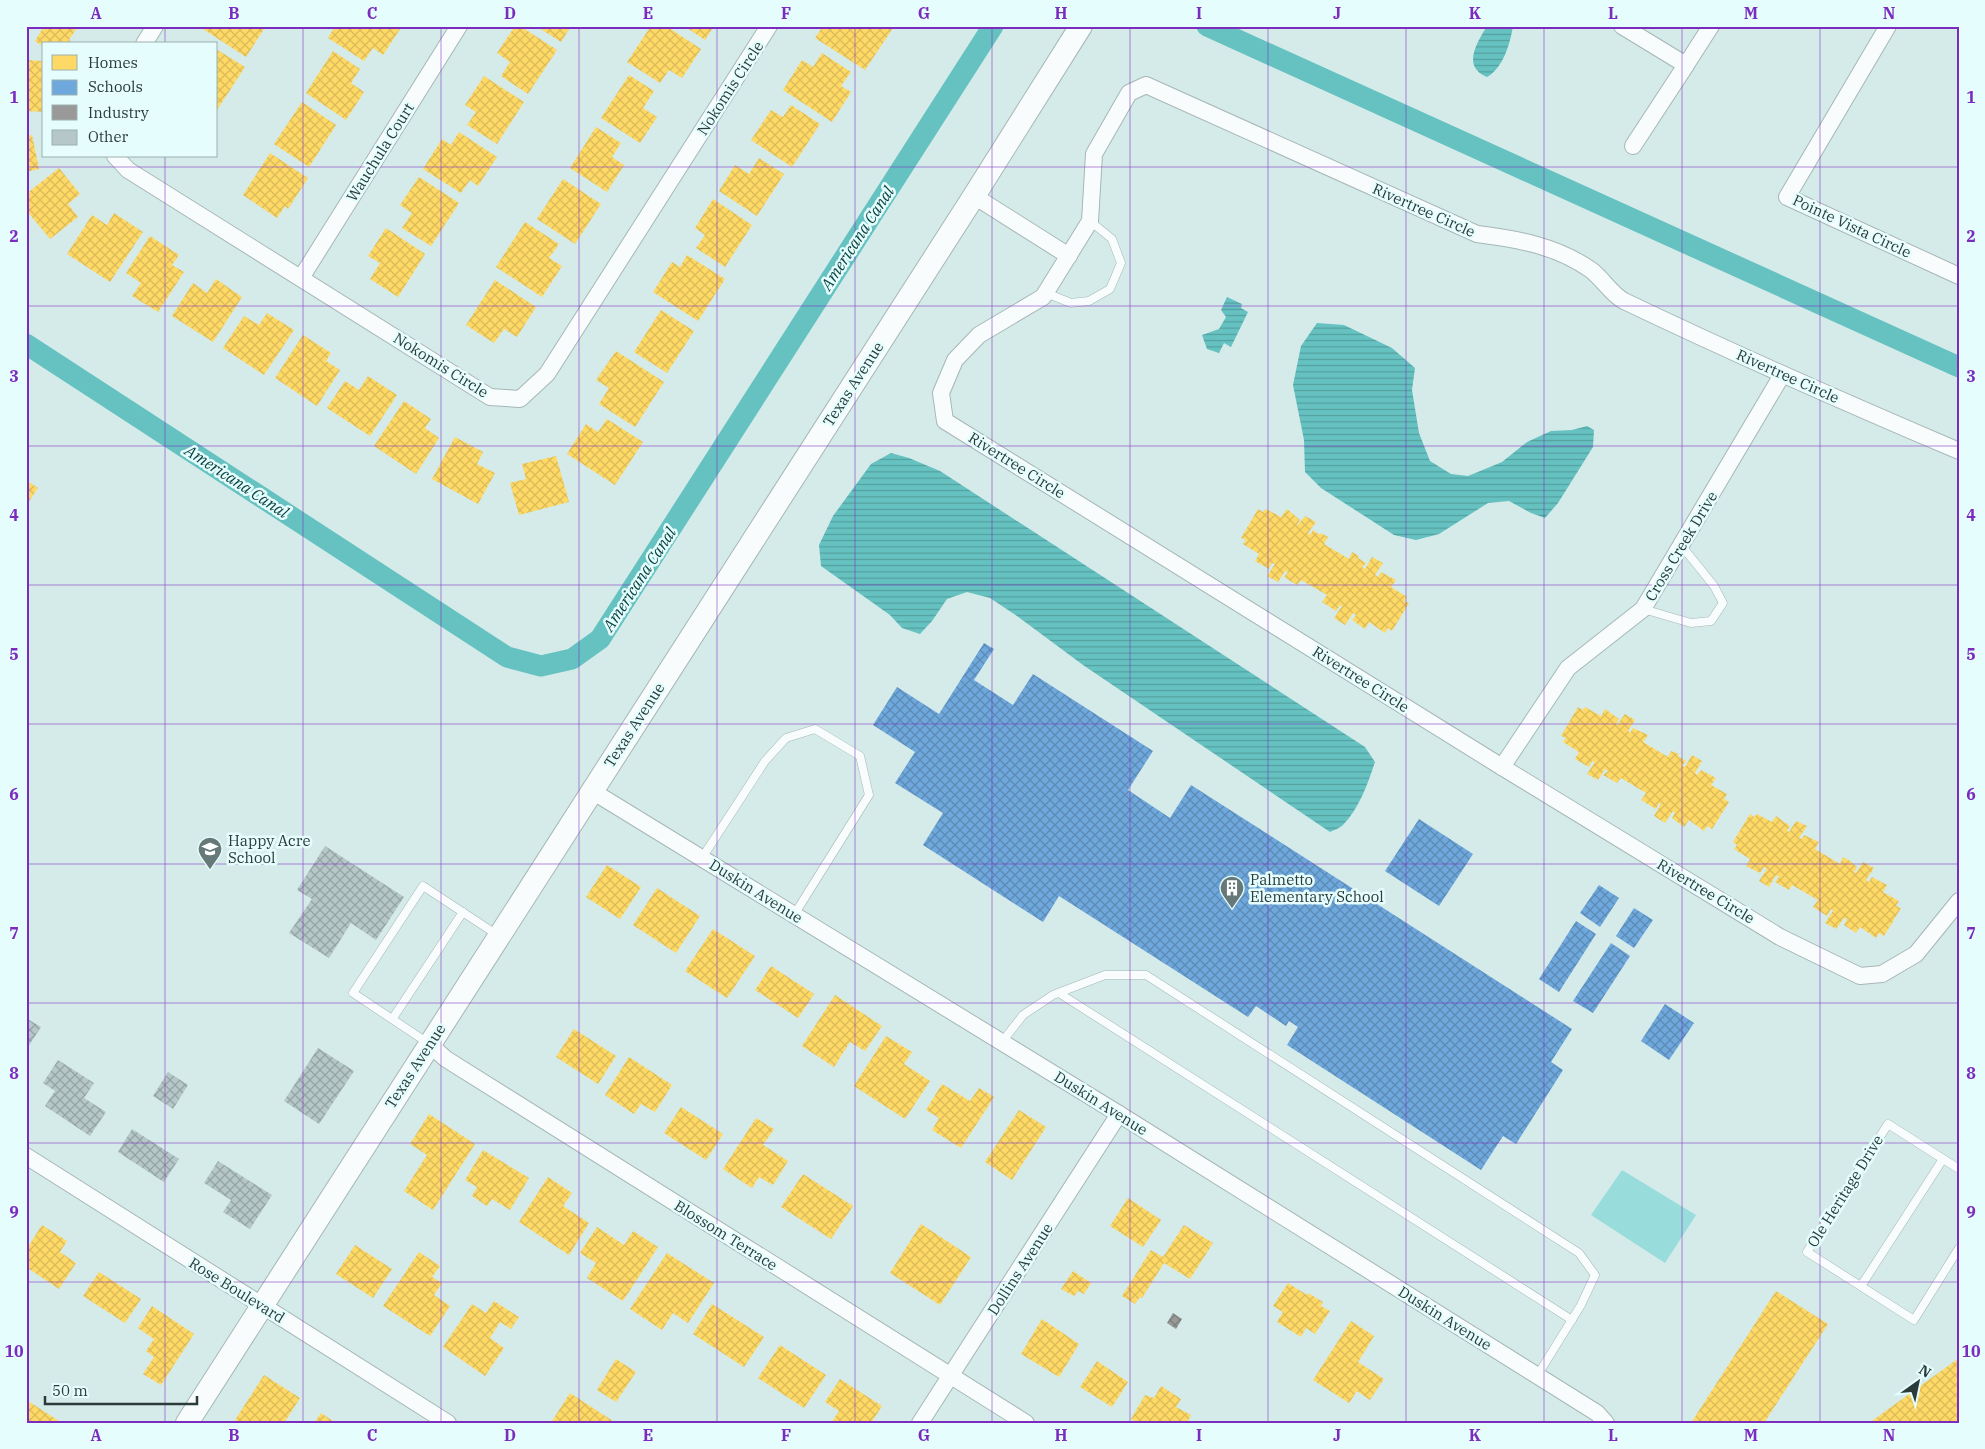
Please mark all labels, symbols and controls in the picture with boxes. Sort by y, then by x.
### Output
text: A [90,3,102,23]
text: B [228,3,240,23]
text: C [367,3,377,23]
text: D [504,3,516,23]
text: E [643,3,653,23]
text: F [781,3,791,23]
text: G [918,3,930,23]
text: H [1055,3,1068,23]
text: I [1196,3,1202,23]
text: J [1333,3,1341,23]
text: K [1469,3,1482,23]
text: L [1608,3,1618,23]
text: M [1744,3,1758,23]
text: N [1883,3,1895,23]
street label: Nokomis Circle [693,37,767,139]
legend [42,42,218,158]
text: Homes [88,53,138,72]
text: Schools [88,77,143,96]
text: 1 [9,87,19,107]
text: 1 [1966,87,1976,107]
street label: Wauchula Court [342,99,418,205]
text: Industry [88,103,149,122]
text: Other [88,127,128,146]
street label: Rivertree Circle [1370,179,1478,241]
water label: Americana Canal [816,182,898,294]
street label: Pointe Vista Circle [1790,190,1914,262]
text: 2 [9,226,19,246]
text: 2 [1966,226,1976,246]
street label: Nokomis Circle [390,328,492,402]
street label: Texas Avenue [819,338,887,430]
street label: Rivertree Circle [1734,345,1842,407]
text: 3 [9,366,19,386]
text: 3 [1966,366,1976,386]
street label: Rivertree Circle [965,428,1069,502]
water label: Americana Canal [181,440,293,522]
street label: Cross Creek Drive [1641,488,1721,604]
text: 4 [9,505,19,525]
text: 4 [1966,505,1976,525]
water label: Americana Canal [598,523,680,635]
street label: Rivertree Circle [1309,642,1413,716]
text: 5 [9,644,19,664]
text: 5 [1966,644,1976,664]
street label: Texas Avenue [600,679,668,771]
text: 6 [9,784,19,804]
text: 6 [1966,784,1976,804]
place label: Happy Acre School [228,831,310,867]
school or university icon: Happy Acre School [197,836,223,870]
street label: Rivertree Circle [1654,854,1758,928]
street label: Duskin Avenue [706,855,806,927]
place label: Palmetto Elementary School [1250,870,1384,906]
building icon: Palmetto Elementary School [1219,875,1245,909]
text: 7 [9,923,19,943]
text: 7 [1966,923,1976,943]
street label: Texas Avenue [381,1020,449,1112]
text: 8 [9,1063,19,1083]
text: 8 [1966,1063,1976,1083]
street label: Duskin Avenue [1051,1067,1151,1139]
street label: Ole Heritage Drive [1803,1131,1887,1251]
street label: Blossom Terrace [671,1196,781,1274]
text: 9 [9,1202,19,1222]
text: 9 [1966,1202,1976,1222]
street label: Dollins Avenue [983,1219,1057,1319]
street label: Rose Boulevard [186,1253,288,1327]
street label: Duskin Avenue [1395,1282,1495,1354]
text: 10 [4,1341,24,1361]
text: 10 [1961,1341,1981,1361]
north arrow [1892,1356,1942,1406]
text: N [1916,1361,1935,1382]
scale bar [45,1374,198,1406]
text: 50 m [52,1381,88,1400]
text: A [90,1425,102,1445]
text: B [228,1425,240,1445]
text: C [367,1425,377,1445]
text: D [504,1425,516,1445]
text: E [643,1425,653,1445]
text: F [781,1425,791,1445]
text: G [918,1425,930,1445]
text: H [1055,1425,1068,1445]
text: I [1196,1425,1202,1445]
text: J [1333,1425,1341,1445]
text: K [1469,1425,1482,1445]
text: L [1608,1425,1618,1445]
text: M [1744,1425,1758,1445]
text: N [1883,1425,1895,1445]

